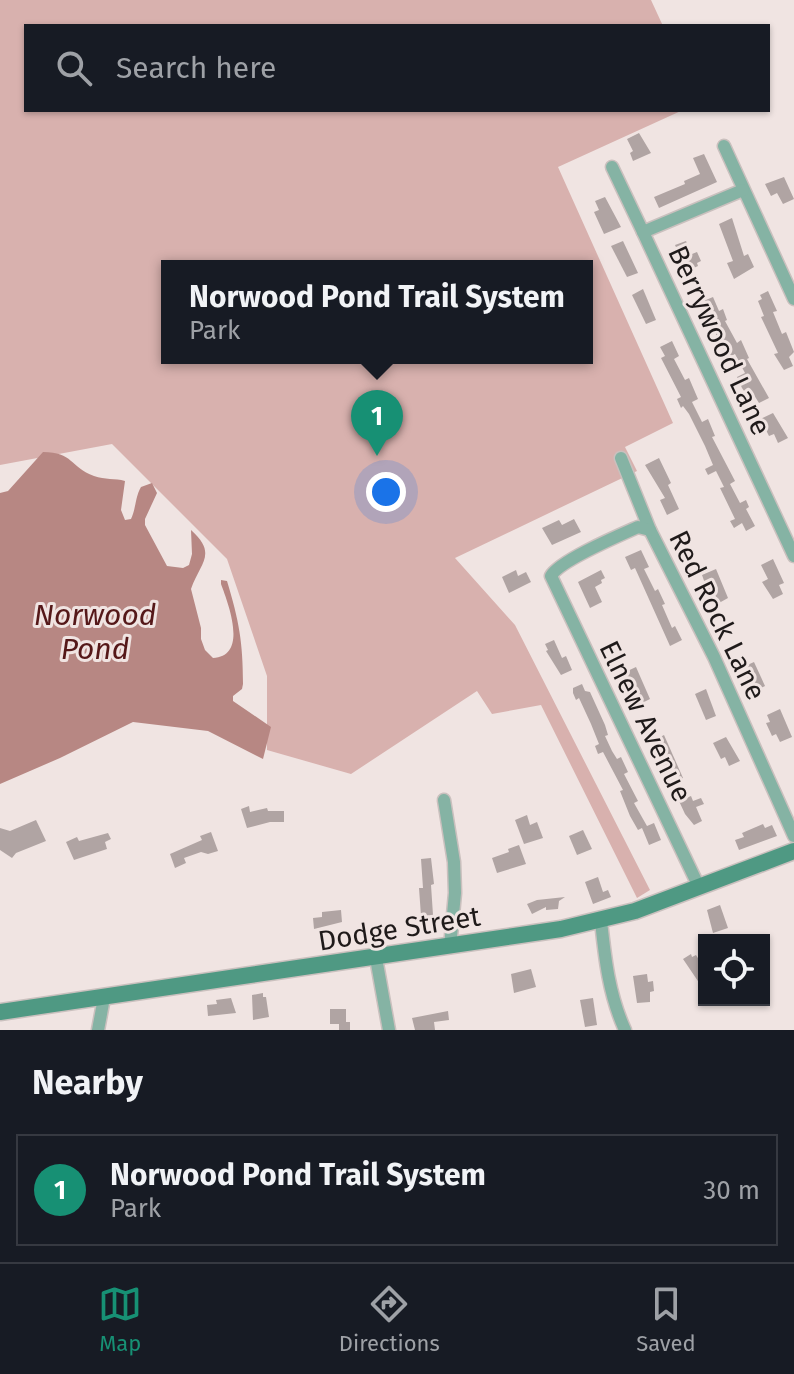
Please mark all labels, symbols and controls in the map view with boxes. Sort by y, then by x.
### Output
search box [24,24,770,112]
icon: search [52,46,96,90]
text: Search here [116,50,276,86]
street label: Berrywood Lane [661,240,778,440]
popup [161,260,593,364]
text: Norwood Pond Trail System [189,279,565,315]
text: Park [189,315,240,346]
pin: 1 [351,390,403,456]
your location [366,472,406,512]
street label: Red Rock Lane [662,525,773,705]
water label: Norwood Pond [34,597,156,667]
street label: Elnew Avenue [592,635,699,807]
street label: Dodge Street [316,899,483,958]
map controls [698,934,770,1006]
button: locate [698,934,770,1006]
text: Nearby [32,1062,143,1103]
text: Norwood Pond Trail System [110,1157,486,1193]
text: 1 [54,1175,66,1206]
text: 30 m [703,1175,760,1206]
text: Park [110,1193,161,1224]
tab: Map [98,1282,142,1357]
tab: Directions [339,1282,440,1357]
tab: Saved [636,1282,696,1357]

